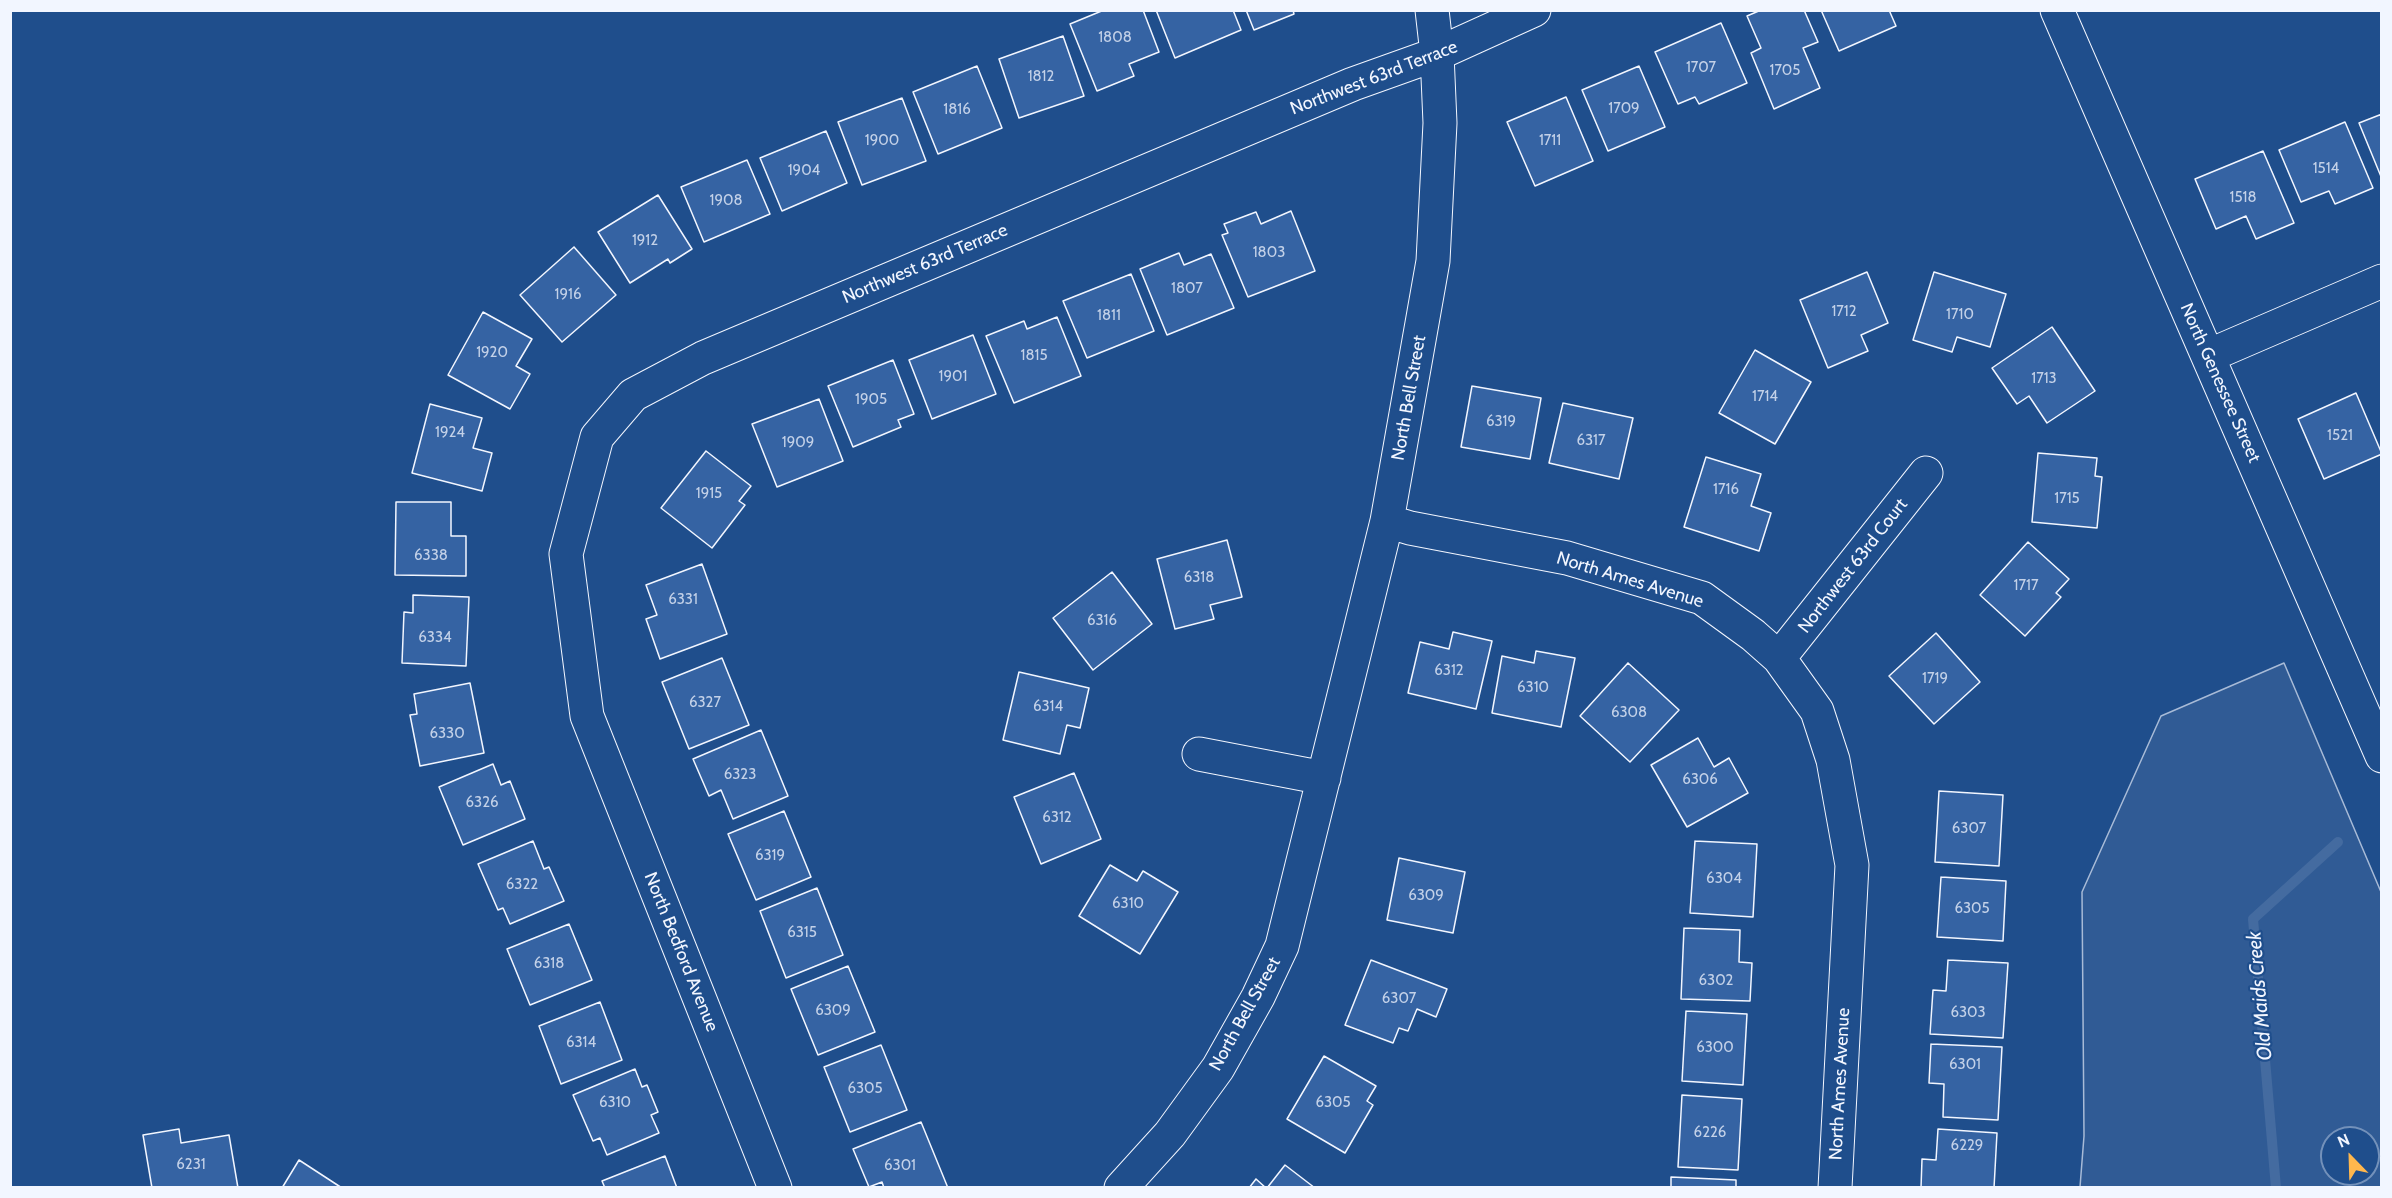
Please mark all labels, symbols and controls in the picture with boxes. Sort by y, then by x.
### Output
house number: 1808 [1098,29,1132,47]
street label: Northwest 63rd Terrace [1287,36,1461,120]
house number: 1707 [1686,59,1716,77]
house number: 1705 [1770,62,1800,80]
house number: 1812 [1028,68,1054,86]
house number: 1709 [1608,100,1640,118]
house number: 1816 [943,101,971,119]
house number: 1900 [865,132,899,150]
house number: 1711 [1539,132,1561,150]
house number: 1514 [2313,160,2339,178]
house number: 1904 [788,162,820,180]
house number: 1518 [2230,189,2256,207]
house number: 1908 [710,192,742,210]
street label: Northwest 63rd Terrace [839,219,1011,309]
house number: 1912 [632,232,658,250]
house number: 1803 [1253,244,1285,262]
house number: 1807 [1171,280,1203,298]
house number: 1916 [555,286,581,304]
street label: North Genessee Street [2175,300,2265,466]
house number: 1712 [1831,303,1857,321]
house number: 1710 [1946,306,1974,324]
house number: 1811 [1097,307,1121,325]
street label: North Bell Street [1387,334,1431,462]
house number: 1920 [476,344,508,362]
house number: 1815 [1021,347,1047,365]
house number: 1901 [939,368,967,386]
house number: 1713 [2031,370,2057,388]
house number: 1714 [1752,388,1778,406]
house number: 1905 [855,391,887,409]
house number: 6319 [1486,413,1516,431]
house number: 1924 [435,424,465,442]
house number: 1521 [2327,427,2353,445]
house number: 6317 [1576,432,1606,450]
house number: 1909 [782,434,814,452]
house number: 1716 [1713,481,1739,499]
house number: 1915 [696,485,722,503]
house number: 1715 [2054,490,2080,508]
street label: Northwest 63rd Court [1794,494,1912,638]
house number: 6338 [414,547,448,565]
street label: North Ames Avenue [1554,547,1706,613]
house number: 6318 [1184,569,1214,587]
house number: 1717 [2014,577,2038,595]
house number: 6331 [668,591,698,609]
house number: 6316 [1087,612,1117,630]
house number: 6334 [418,629,452,647]
house number: 6312 [1434,662,1464,680]
house number: 1719 [1922,670,1948,688]
house number: 6310 [1517,679,1549,697]
house number: 6327 [689,694,721,712]
house number: 6314 [1033,698,1063,716]
house number: 6308 [1611,704,1647,722]
house number: 6330 [429,725,465,743]
house number: 6323 [724,766,756,784]
house number: 6306 [1682,771,1718,789]
house number: 6326 [465,794,499,812]
house number: 6312 [1042,809,1072,827]
house number: 6307 [1952,820,1986,838]
house number: 6319 [755,847,785,865]
street label: North Bedford Avenue [639,869,723,1035]
house number: 6304 [1706,870,1742,888]
house number: 6322 [506,876,538,894]
house number: 6309 [1408,887,1444,905]
house number: 6310 [1112,895,1144,913]
house number: 6305 [1954,900,1990,918]
house number: 6315 [787,924,817,942]
water label: Old Maids Creek [2242,930,2278,1062]
street label: North Bell Street [1205,953,1285,1075]
house number: 6318 [534,955,564,973]
house number: 6302 [1699,972,1733,990]
house number: 6307 [1382,990,1416,1008]
house number: 6309 [815,1002,851,1020]
house number: 6303 [1950,1004,1986,1022]
street label: North Ames Avenue [1825,1007,1855,1161]
house number: 6314 [566,1034,596,1052]
house number: 6300 [1696,1039,1734,1057]
house number: 6301 [1949,1056,1981,1074]
house number: 6305 [847,1080,883,1098]
house number: 6310 [599,1094,631,1112]
house number: 6305 [1315,1094,1351,1112]
house number: 6226 [1694,1124,1726,1142]
north arrow [2320,1126,2380,1186]
text: N [2335,1130,2352,1152]
house number: 6229 [1951,1137,1983,1155]
house number: 6231 [176,1156,206,1174]
house number: 6301 [884,1157,916,1175]

